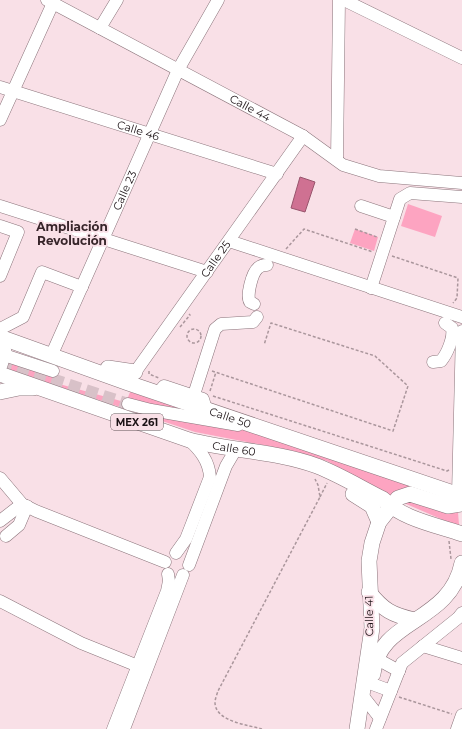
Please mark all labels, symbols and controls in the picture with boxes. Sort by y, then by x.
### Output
street label: Calle 44 [227,91,274,125]
street label: Calle 46 [115,117,162,144]
street label: Calle 23 [110,168,140,212]
district label: Ampliación Revolución [35,219,108,248]
street label: Calle 25 [198,238,234,280]
street label: Calle 50 [208,404,253,431]
road number: MEX 261 [111,414,163,430]
street label: Calle 60 [211,438,257,459]
street label: Calle 41 [362,596,376,636]

